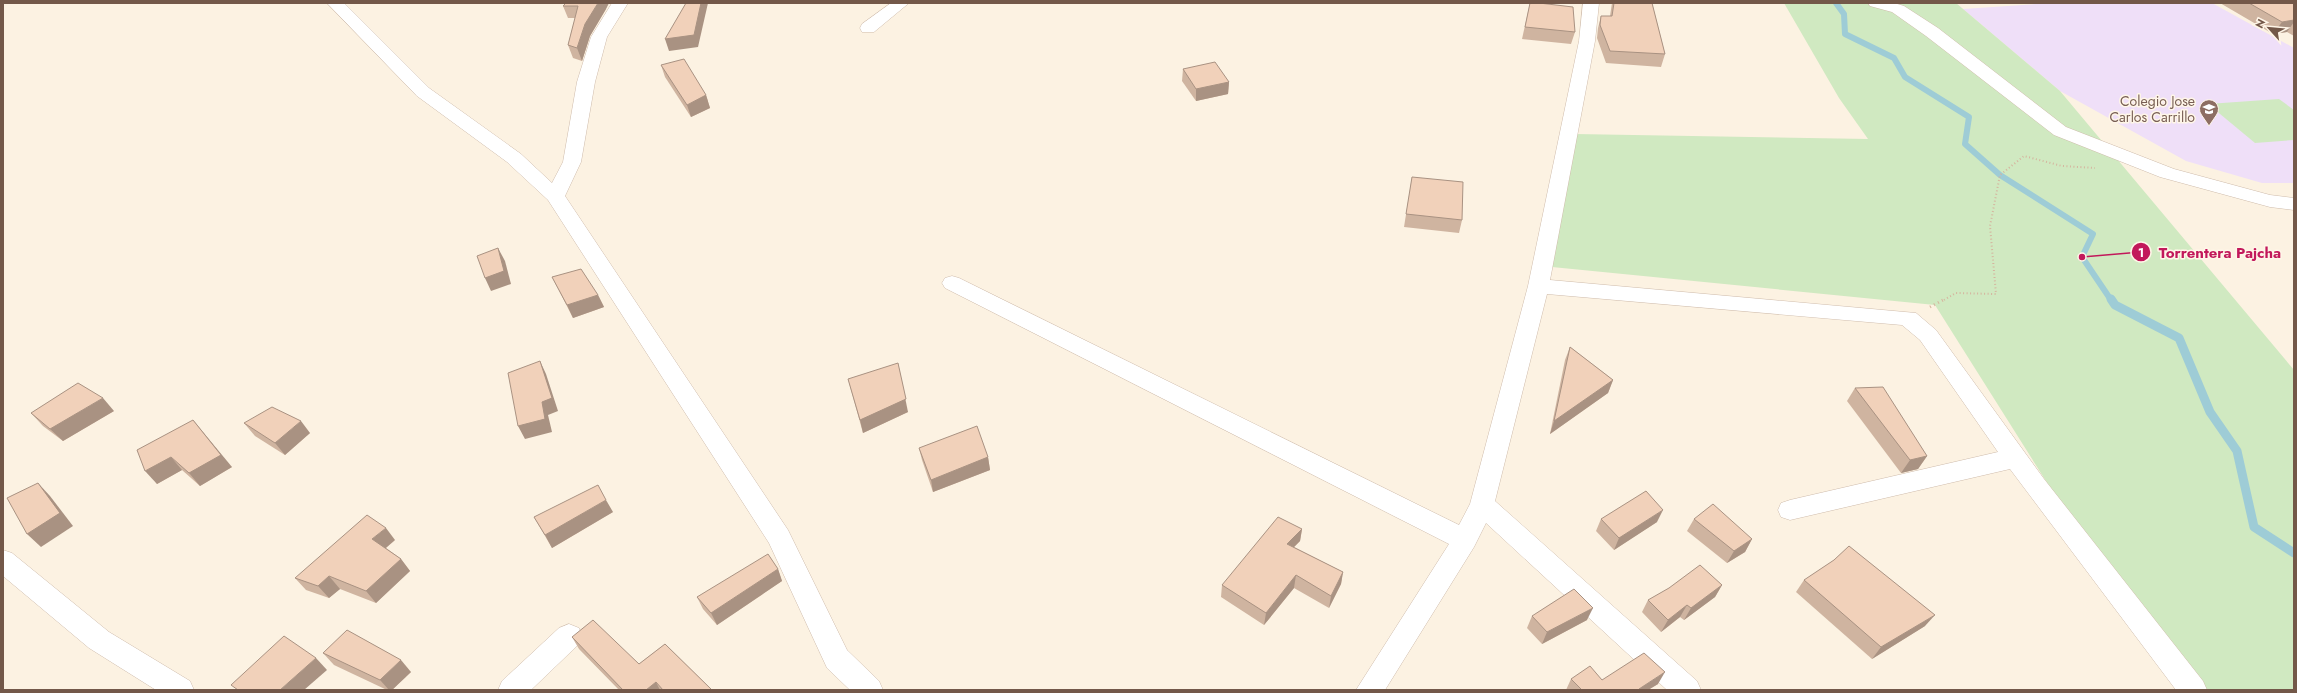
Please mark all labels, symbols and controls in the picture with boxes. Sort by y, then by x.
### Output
north arrow [2249,8,2289,48]
text: N [2251,16,2269,31]
place label: Colegio Jose Carlos Carrillo [2110,91,2195,127]
school or university icon: Colegio Jose Carlos Carrillo [2198,98,2220,126]
callout: Torrentera Pajcha [2131,239,2289,266]
text: Torrentera Pajcha [2159,242,2281,264]
text: 1 [2138,244,2144,262]

